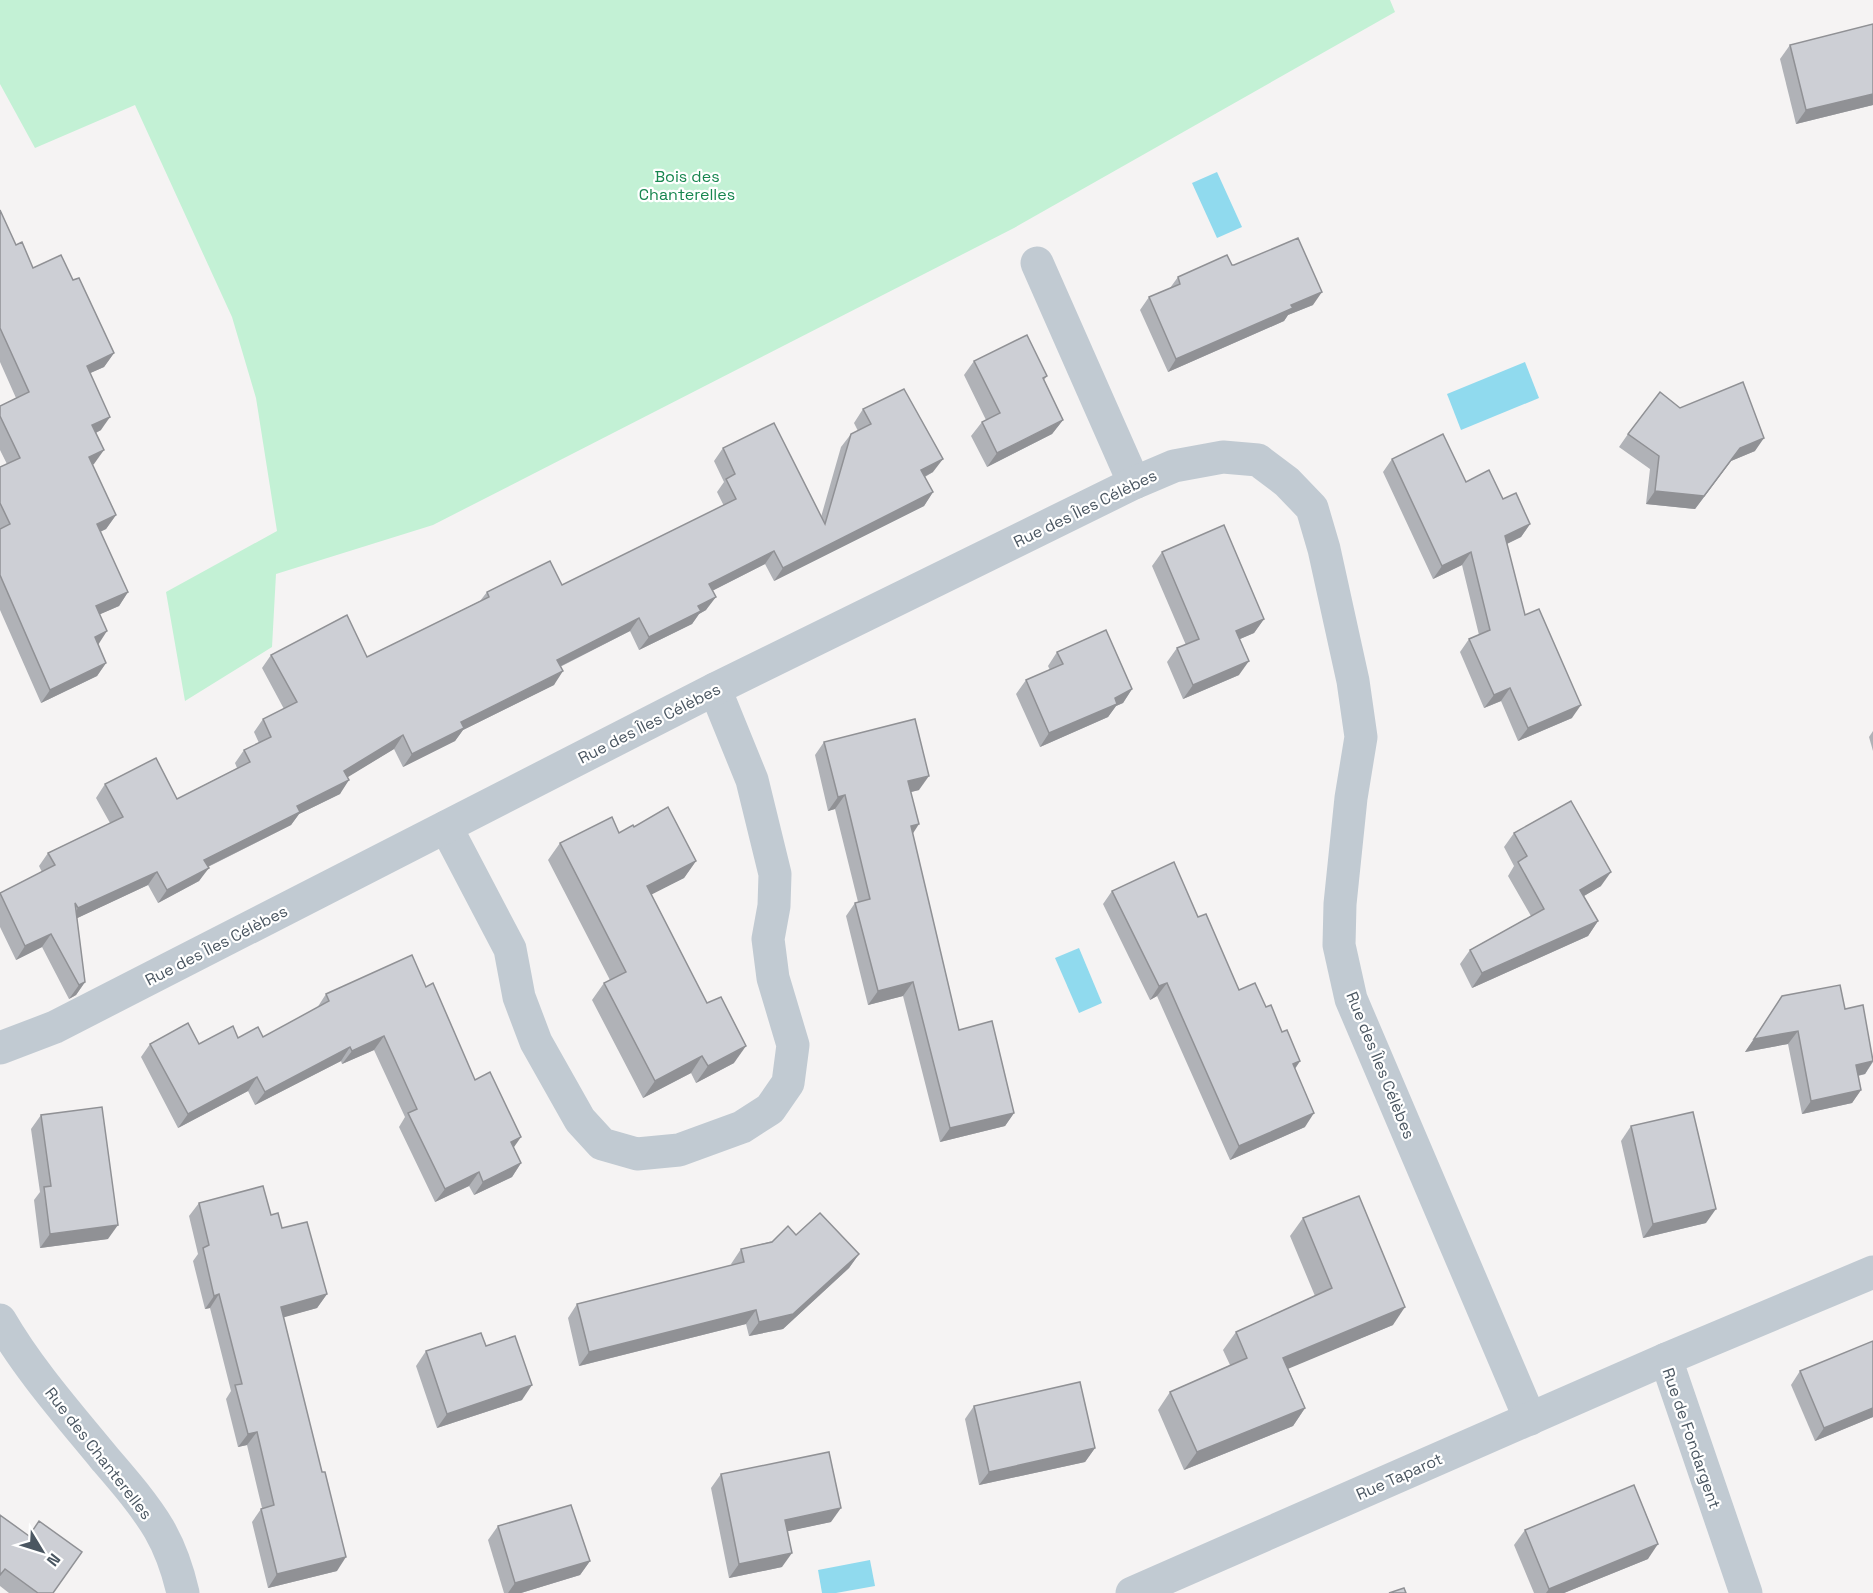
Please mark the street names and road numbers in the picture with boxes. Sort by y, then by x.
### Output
street label: Rue des Îles Célèbes [1010,465,1160,552]
street label: Rue des Îles Célèbes [575,678,724,768]
street label: Rue des Îles Célèbes [142,900,291,990]
street label: Rue des Îles Célèbes [1341,988,1420,1142]
street label: Rue de Fondargent [1658,1365,1725,1511]
street label: Rue des Chanterelles [40,1383,157,1524]
street label: Rue Taparot [1353,1448,1446,1505]

